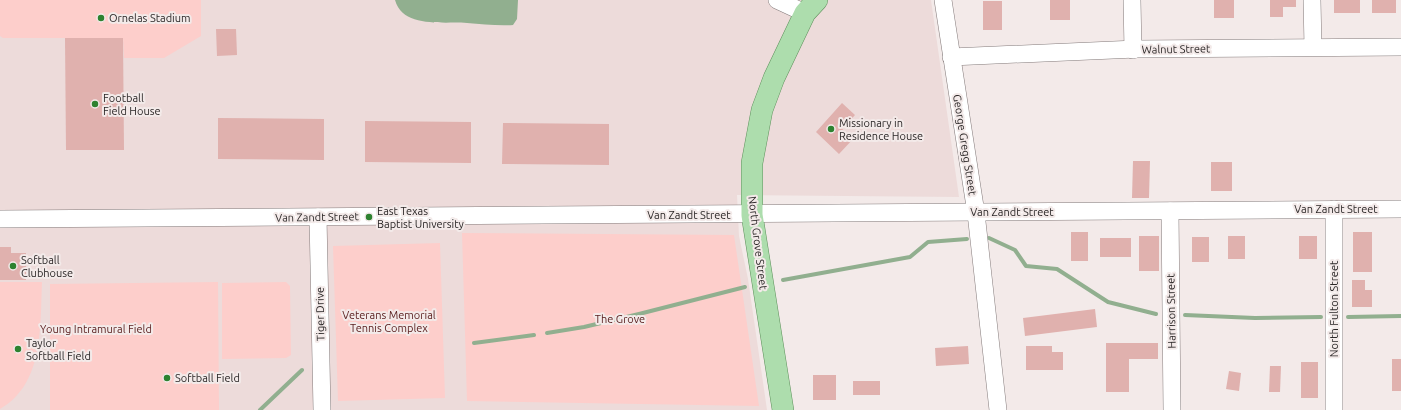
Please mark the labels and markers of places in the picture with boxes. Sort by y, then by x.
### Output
place label: Ornelas Stadium [109,12,191,24]
marker: Ornelas Stadium [96,13,106,23]
place label: Football Field House [103,92,161,117]
marker: Football Field House [90,99,100,109]
place label: Missionary in Residence House [839,117,923,142]
marker: Missionary in Residence House [826,124,836,134]
place label: East Texas Baptist University [377,205,464,230]
marker: East Texas Baptist University [364,212,374,222]
place label: Softball Clubhouse [21,254,73,279]
marker: Softball Clubhouse [8,261,18,271]
place label: Taylor Softball Field [26,337,91,362]
marker: Taylor Softball Field [13,344,23,354]
place label: Softball Field [175,372,240,384]
marker: Softball Field [162,373,172,383]

